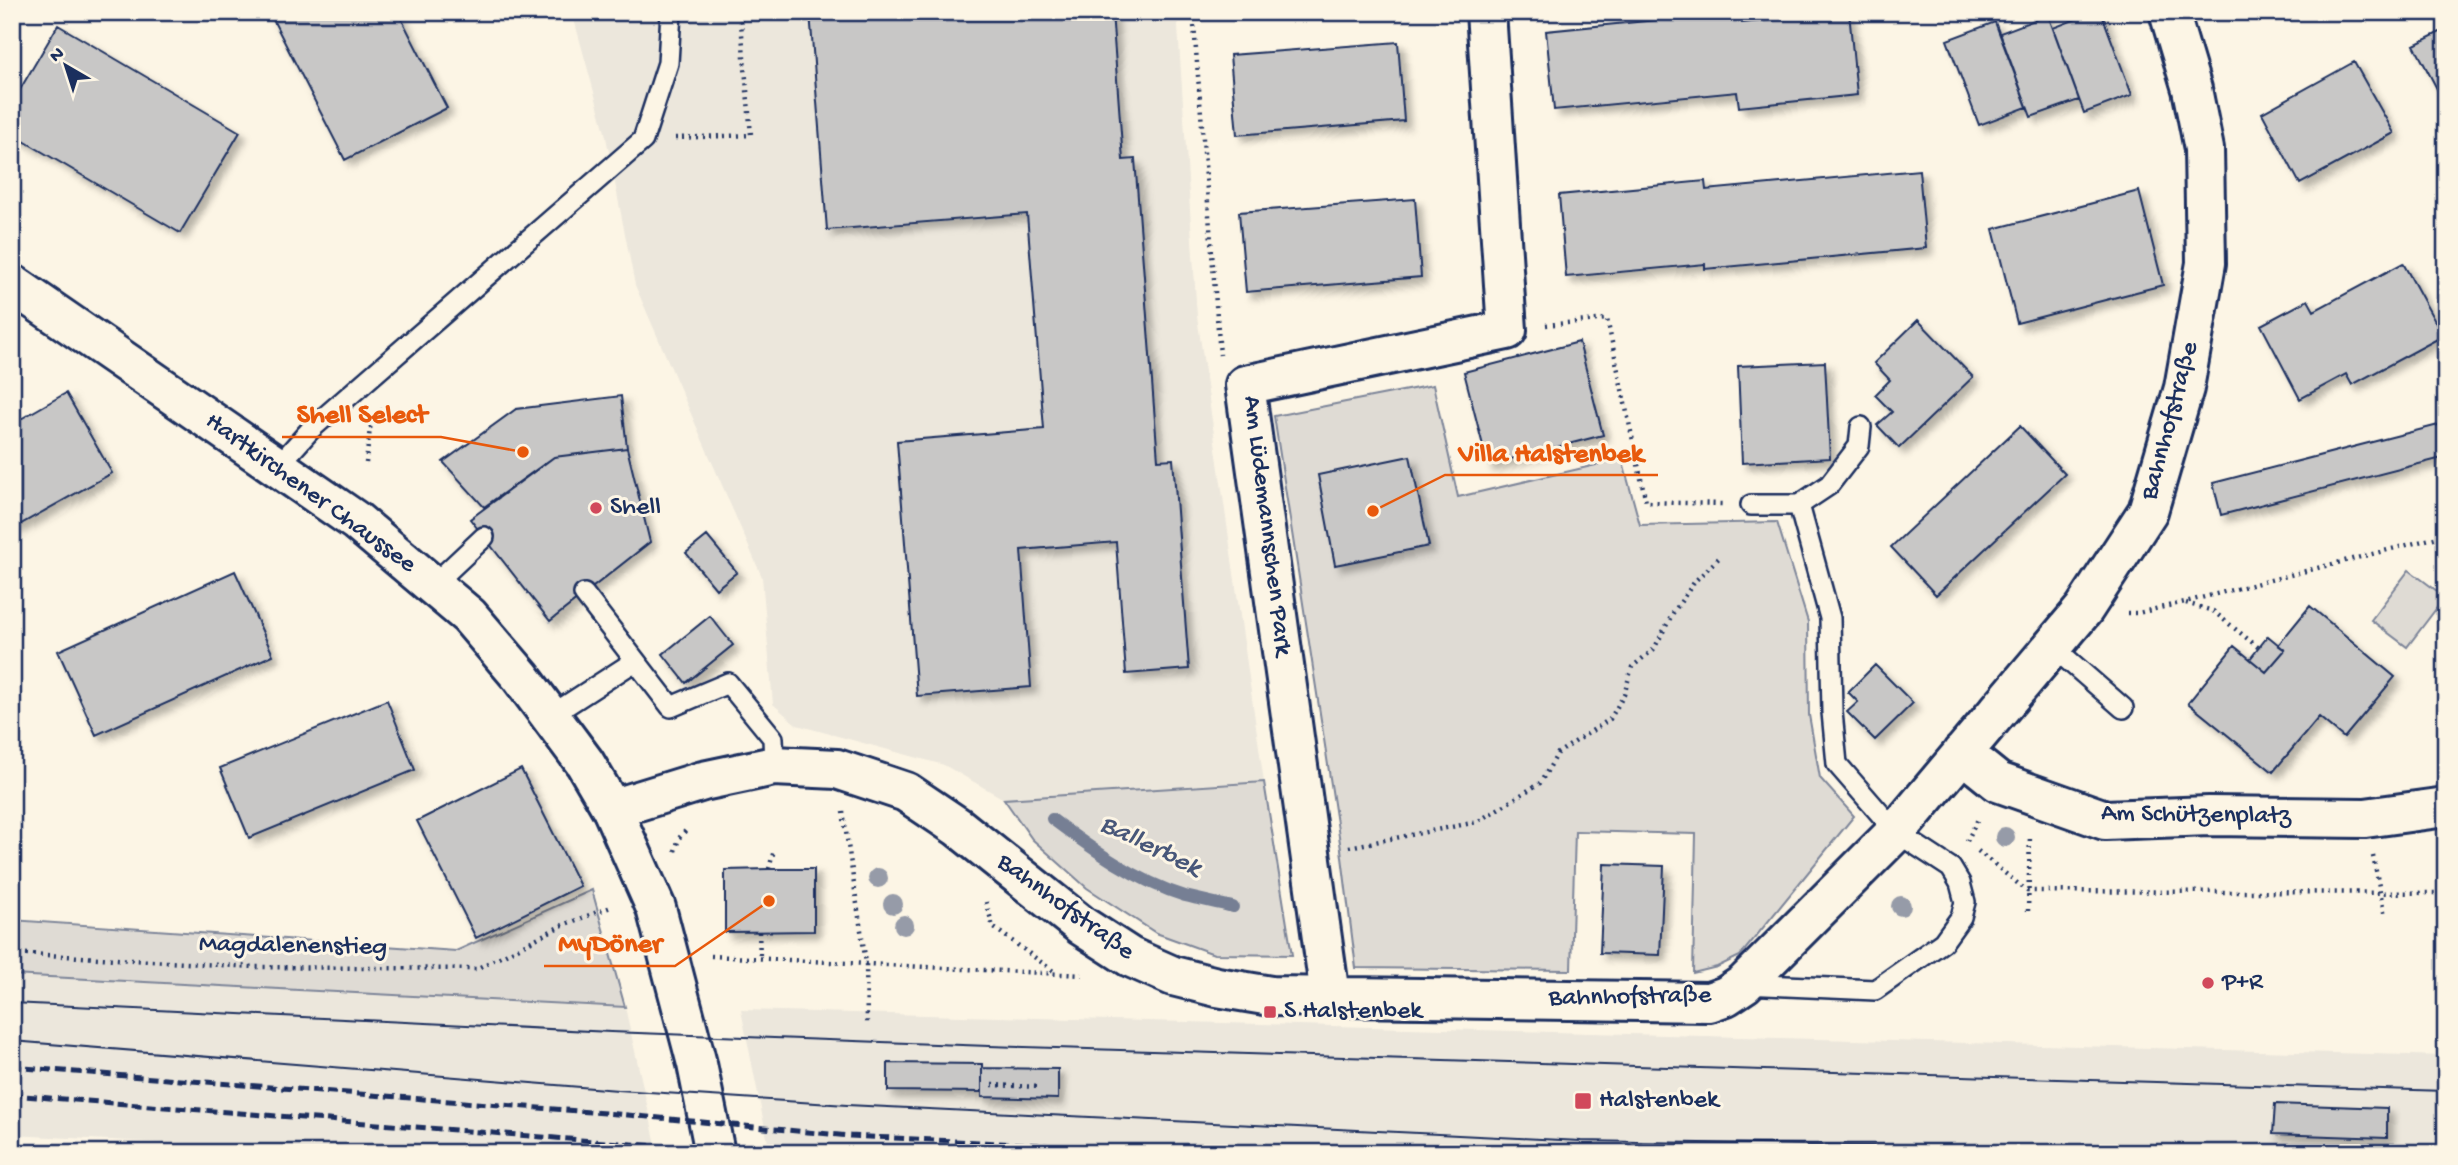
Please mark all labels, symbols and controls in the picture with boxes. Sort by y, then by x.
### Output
north arrow [32,32,102,102]
text: N [45,43,70,68]
street label: Bahnhofstraße [2135,338,2207,504]
callout: Shell Select [282,388,441,437]
street label: Am Lüdemannschen Park [1235,394,1298,660]
text: Shell Select [297,400,430,433]
street label: Hartkirchener Chaussee [198,407,422,581]
callout: Villa Halstenbek [1445,426,1658,475]
text: Villa Halstenbek [1456,439,1647,472]
place label: Shell [610,493,661,524]
marker: Shell [588,500,604,516]
street label: Am Schützenplatz [2101,799,2293,833]
water label: Ballerbek [1094,808,1208,887]
street label: Bahnhofstraße [989,847,1140,969]
callout: MyDöner [544,917,675,966]
text: MyDöner [558,929,665,962]
street label: Magdalenenstieg [199,930,387,964]
place label: P+R [2221,968,2264,999]
marker: P+R [2200,975,2216,991]
street label: Bahnhofstraße [1547,981,1712,1015]
place label: S Halstenbek [1284,997,1424,1028]
marker: S Halstenbek [1262,1004,1278,1020]
place label: Halstenbek [1599,1086,1721,1117]
marker: Halstenbek [1573,1091,1593,1111]

